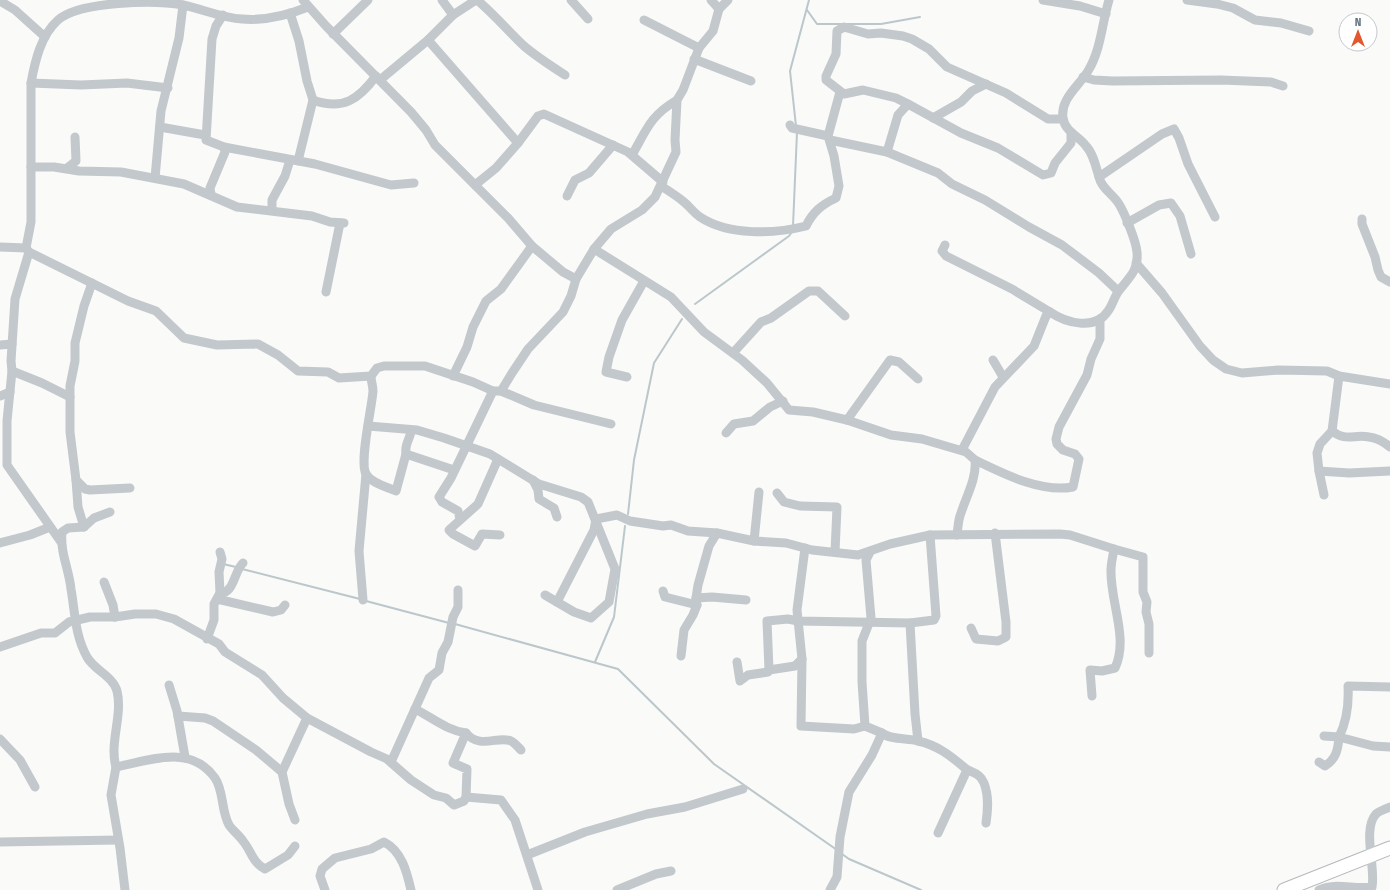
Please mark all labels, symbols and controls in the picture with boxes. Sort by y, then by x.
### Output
north arrow [1338,12,1378,52]
text: N [1355,16,1361,29]

